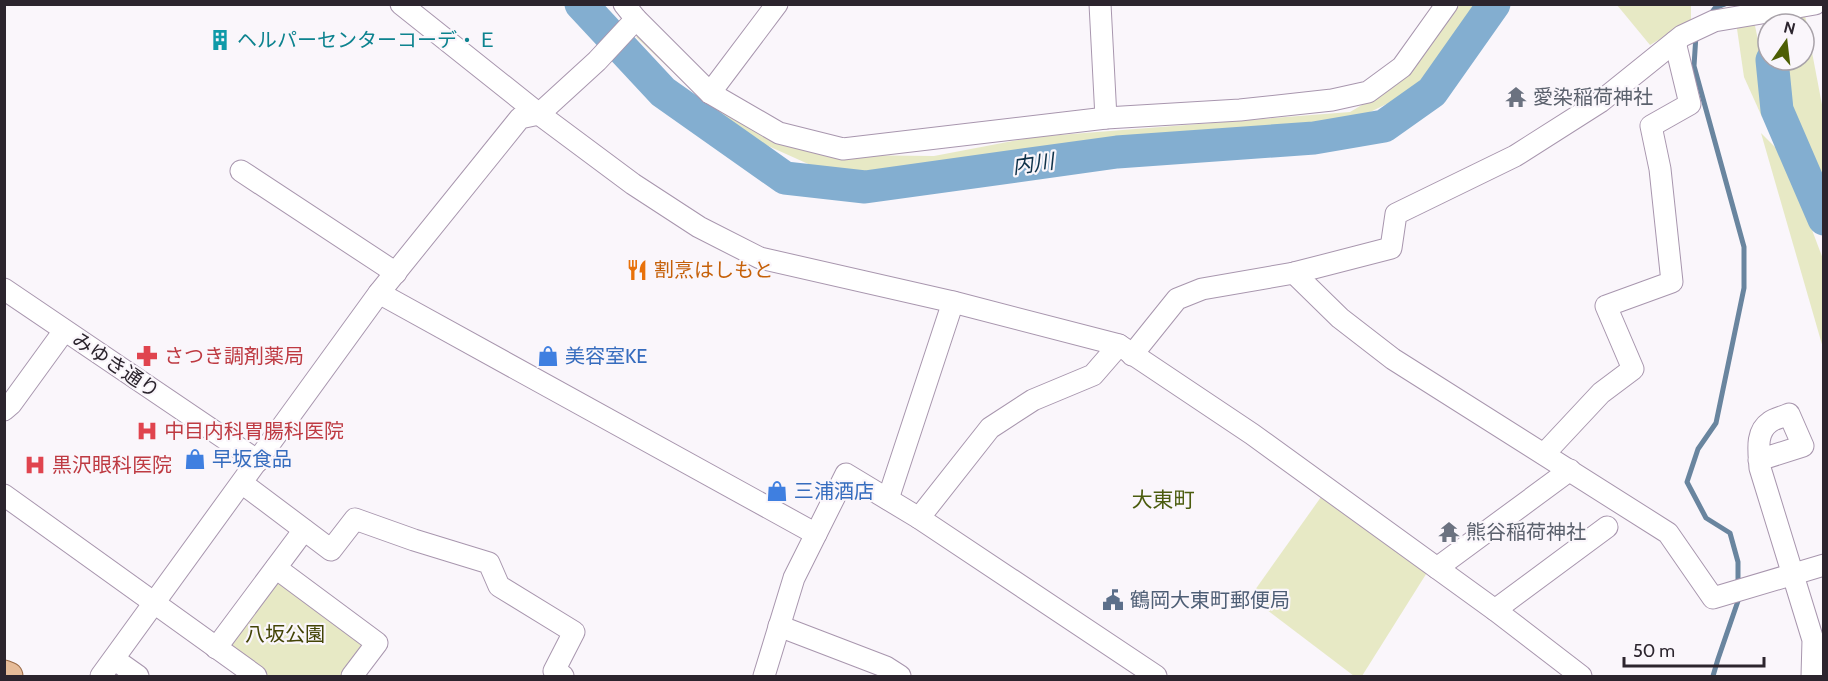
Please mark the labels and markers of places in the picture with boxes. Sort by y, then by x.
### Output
building icon: ヘルパーセンターコーデ・Ｅ [208,28,232,52]
place label: ヘルパーセンターコーデ・Ｅ [237,28,497,52]
temple icon: 愛染稲荷神社 [1504,85,1528,109]
place label: 愛染稲荷神社 [1533,85,1653,109]
restaurant icon: 割烹はしもと [625,258,649,282]
place label: 割烹はしもと [654,258,774,282]
pharmacy icon: さつき調剤薬局 [135,344,159,368]
place label: さつき調剤薬局 [164,344,304,368]
shop icon: 美容室KE [536,344,560,368]
place label: 美容室KE [565,344,647,368]
hospital icon: 中目内科胃腸科医院 [135,419,159,443]
place label: 中目内科胃腸科医院 [164,419,344,443]
shop icon: 早坂食品 [183,447,207,471]
place label: 早坂食品 [212,447,292,471]
hospital icon: 黒沢眼科医院 [23,453,47,477]
place label: 黒沢眼科医院 [52,453,172,477]
shop icon: 三浦酒店 [765,479,789,503]
place label: 三浦酒店 [794,479,874,503]
temple icon: 熊谷稲荷神社 [1437,520,1461,544]
place label: 熊谷稲荷神社 [1466,520,1586,544]
public building icon: 鶴岡大東町郵便局 [1101,588,1125,612]
place label: 鶴岡大東町郵便局 [1130,588,1290,612]

